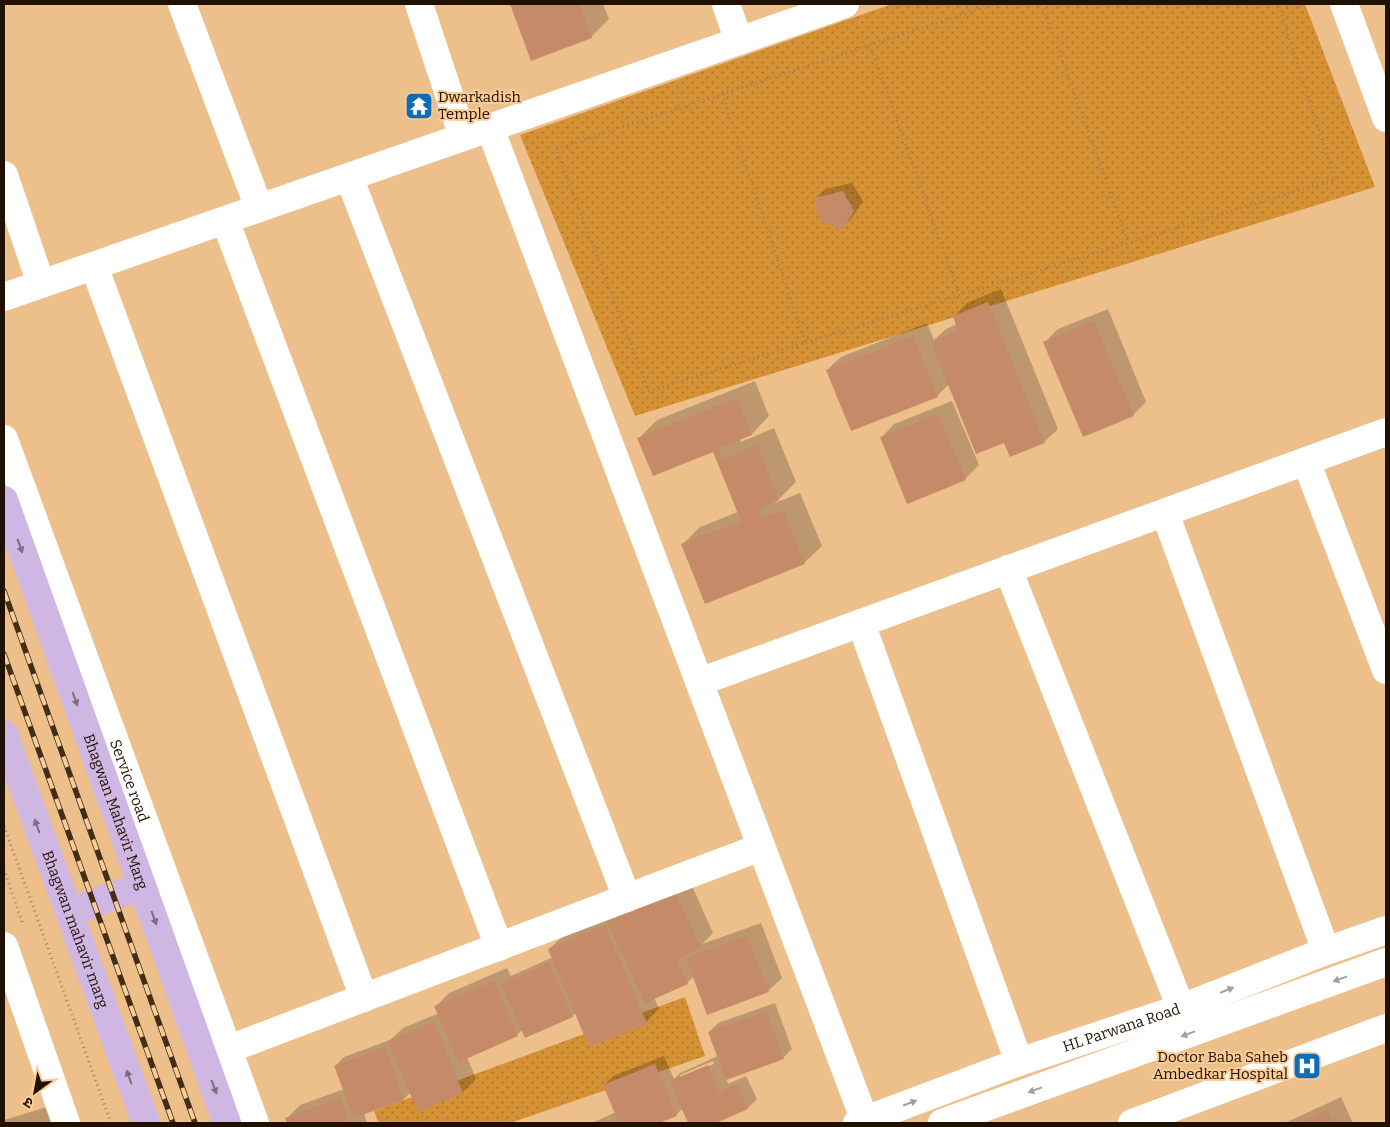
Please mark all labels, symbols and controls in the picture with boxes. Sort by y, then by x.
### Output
place label: Dwarkadish Temple [438,88,522,123]
temple icon: Dwarkadish Temple [404,91,434,121]
one-way arrow [17,538,24,553]
one-way arrow [72,691,79,706]
street label: Bhagwan Mahavir Marg [79,731,152,892]
street label: Service road [106,737,153,825]
one-way arrow [33,818,41,833]
street label: Bhagwan mahavir marg [38,848,112,1011]
one-way arrow [151,910,158,925]
one-way arrow [1333,976,1348,983]
one-way arrow [1219,986,1234,994]
street label: HL Parwana Road [1060,1000,1183,1056]
one-way arrow [1180,1031,1195,1038]
place label: Doctor Baba Saheb Ambedkar Hospital [1153,1048,1288,1083]
hospital icon: Doctor Baba Saheb Ambedkar Hospital [1292,1051,1322,1081]
north arrow [10,1067,60,1117]
one-way arrow [125,1070,132,1085]
one-way arrow [210,1080,218,1095]
one-way arrow [1027,1086,1042,1094]
text: उ [20,1093,36,1112]
one-way arrow [903,1099,918,1107]

